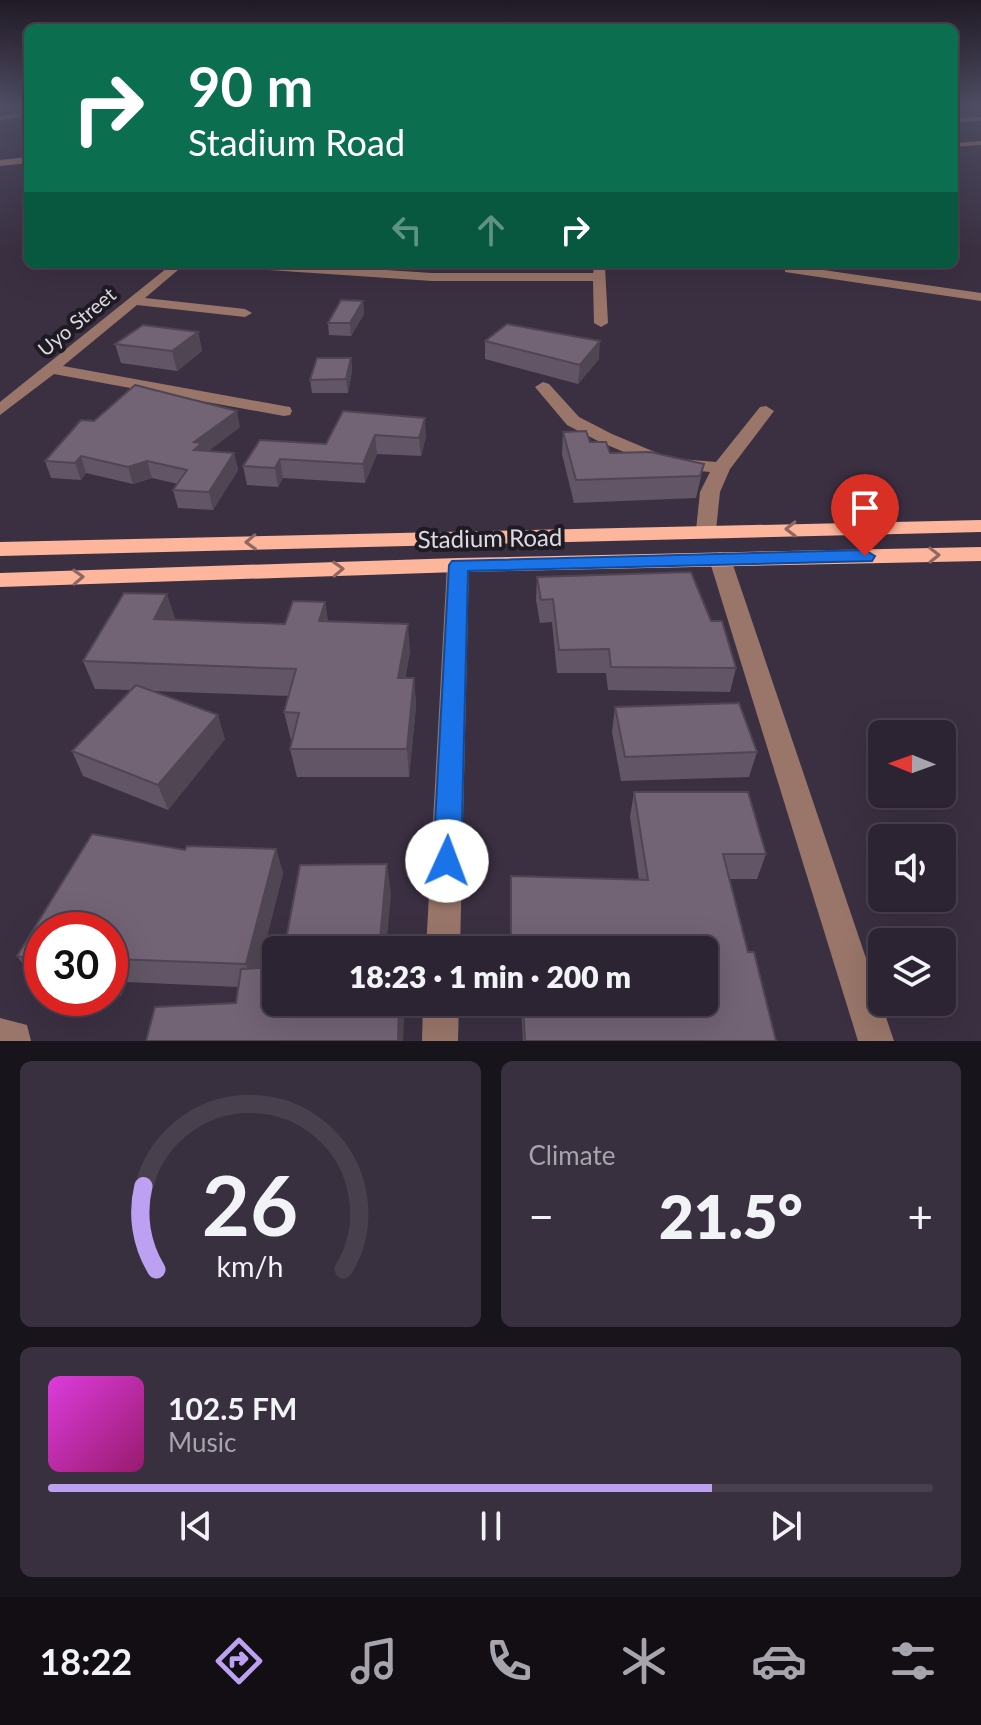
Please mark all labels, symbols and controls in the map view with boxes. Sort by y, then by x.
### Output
text: 90 m [188,52,313,119]
icon: right [56,56,160,160]
text: Stadium Road [188,120,405,164]
icon: left [385,208,429,252]
icon: ahead [469,208,513,252]
icon: right [553,208,597,252]
street label: Uyo Street [33,282,120,361]
pin [831,474,899,556]
icon: arrive [843,486,887,530]
one-way arrow [784,520,797,538]
street label: Stadium Road [417,522,563,553]
one-way arrow [244,534,257,551]
one-way arrow [928,546,941,564]
one-way arrow [332,560,345,578]
one-way arrow [72,569,85,586]
north arrow [868,720,956,808]
map controls [868,720,956,1016]
position arrow [405,819,489,903]
button: sound [868,824,956,912]
speed limit sign: 30 [24,912,128,1016]
button: layers [868,928,956,1016]
text: 18:23 · 1 min · 200 m [349,958,631,994]
text: Climate [529,1139,615,1171]
text: 26 [202,1154,299,1254]
text: 21.5° [659,1180,803,1252]
text: − [529,1190,554,1242]
text: + [907,1190,933,1242]
text: km/h [217,1249,284,1283]
text: 102.5 FM [168,1390,297,1426]
text: Music [168,1426,236,1458]
icon: previous [174,1504,218,1548]
icon: pause [469,1504,513,1548]
icon: next [764,1504,808,1548]
icon: directions [211,1633,267,1689]
icon: music [346,1633,402,1689]
icon: phone [481,1633,537,1689]
icon: climate [616,1633,672,1689]
icon: car [751,1633,807,1689]
icon: filters [885,1633,941,1689]
text: 18:22 [39,1639,132,1683]

